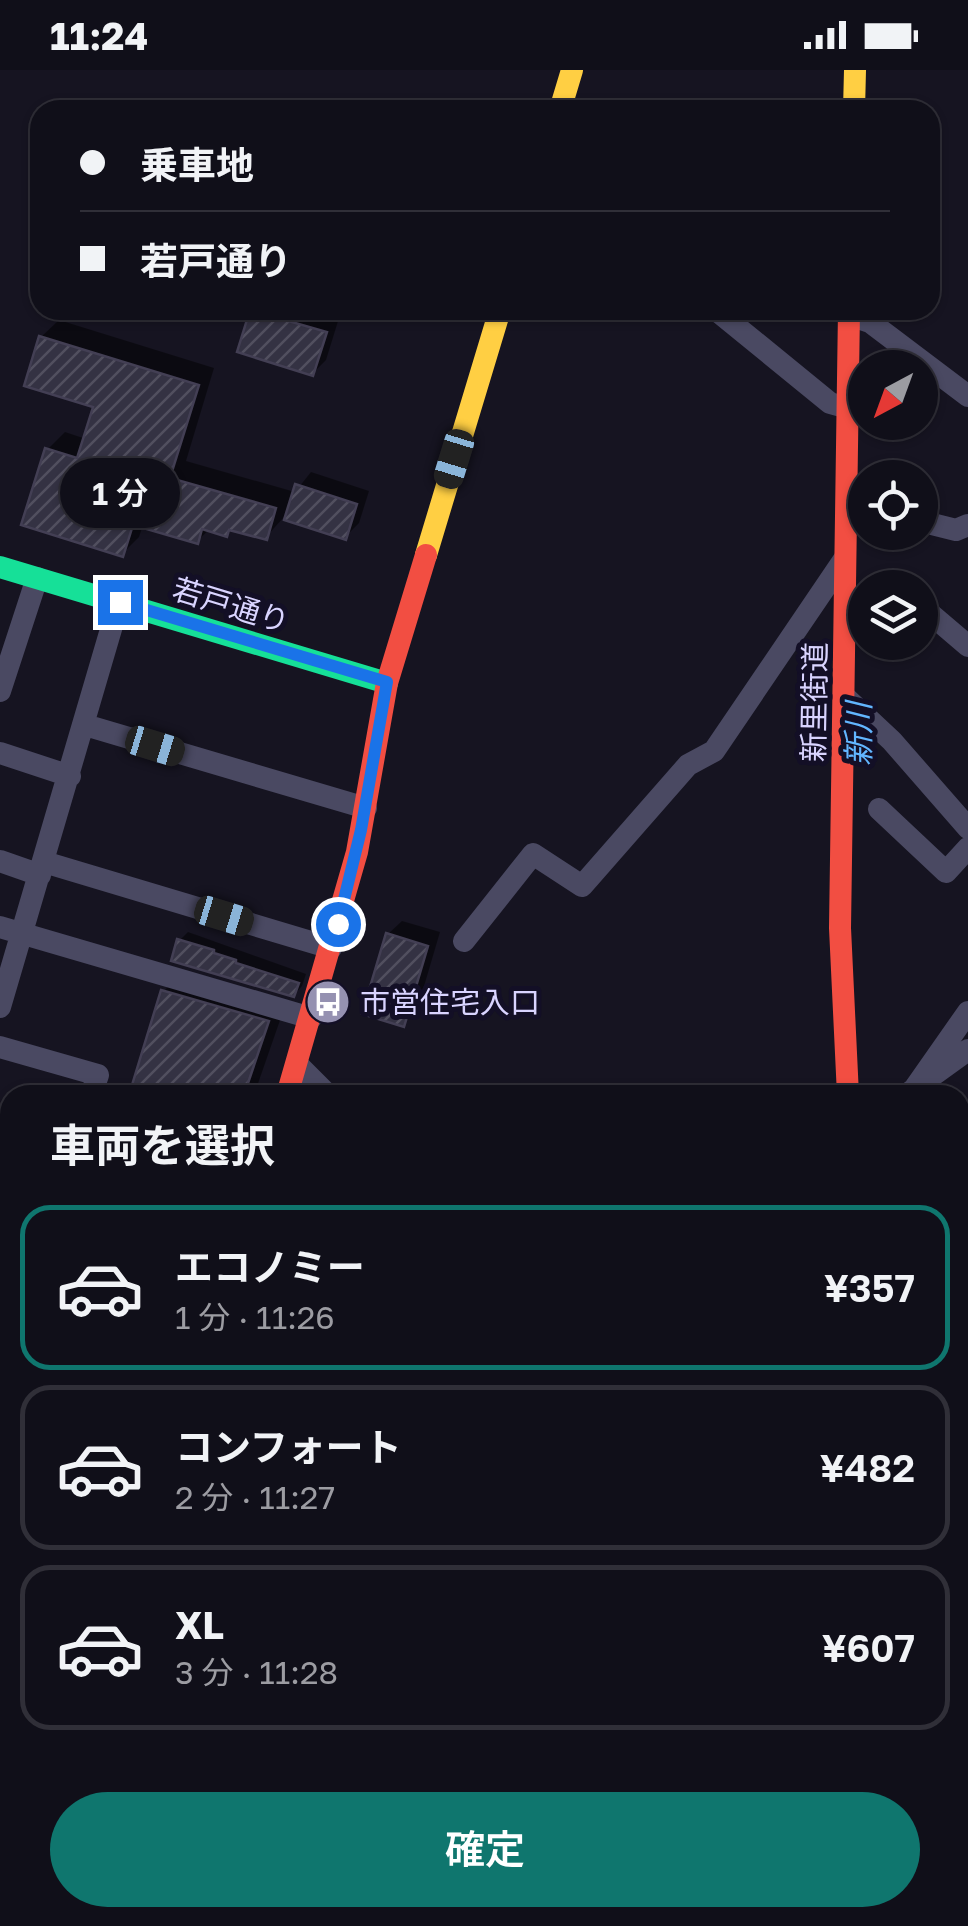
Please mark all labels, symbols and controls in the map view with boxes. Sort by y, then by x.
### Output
text: 11:24 [50,13,148,58]
text: 乗車地 [140,142,254,187]
text: 若戸通り [140,238,292,283]
north arrow [848,350,938,440]
map controls [848,350,938,660]
car [431,426,477,492]
callout: 1 分 [60,457,180,527]
button: locate [848,460,938,550]
text: 1 分 [92,474,148,512]
street label: 若戸通り [168,570,294,640]
button: layers [848,570,938,660]
route end [98,580,143,625]
street label: 新里街道 [795,642,833,762]
water label: 新川 [839,699,877,766]
car [122,723,188,769]
car [191,893,257,939]
route start [316,902,361,947]
bus stop icon: 市営住宅入口 [305,979,351,1025]
place label: 市営住宅入口 [360,984,540,1020]
text: 車両を選択 [50,1118,275,1172]
icon: car [55,1243,145,1333]
text: エコノミー [175,1244,365,1289]
text: ¥357 [824,1265,915,1310]
text: 1 分 · 11:26 [175,1298,335,1336]
icon: car [55,1423,145,1513]
text: コンフォート [175,1424,402,1469]
text: ¥482 [820,1445,915,1490]
text: 2 分 · 11:27 [175,1478,335,1516]
text: XL [175,1602,224,1647]
icon: car [55,1603,145,1693]
text: ¥607 [822,1625,915,1670]
text: 3 分 · 11:28 [175,1653,338,1691]
button: 確定 [50,1792,920,1907]

